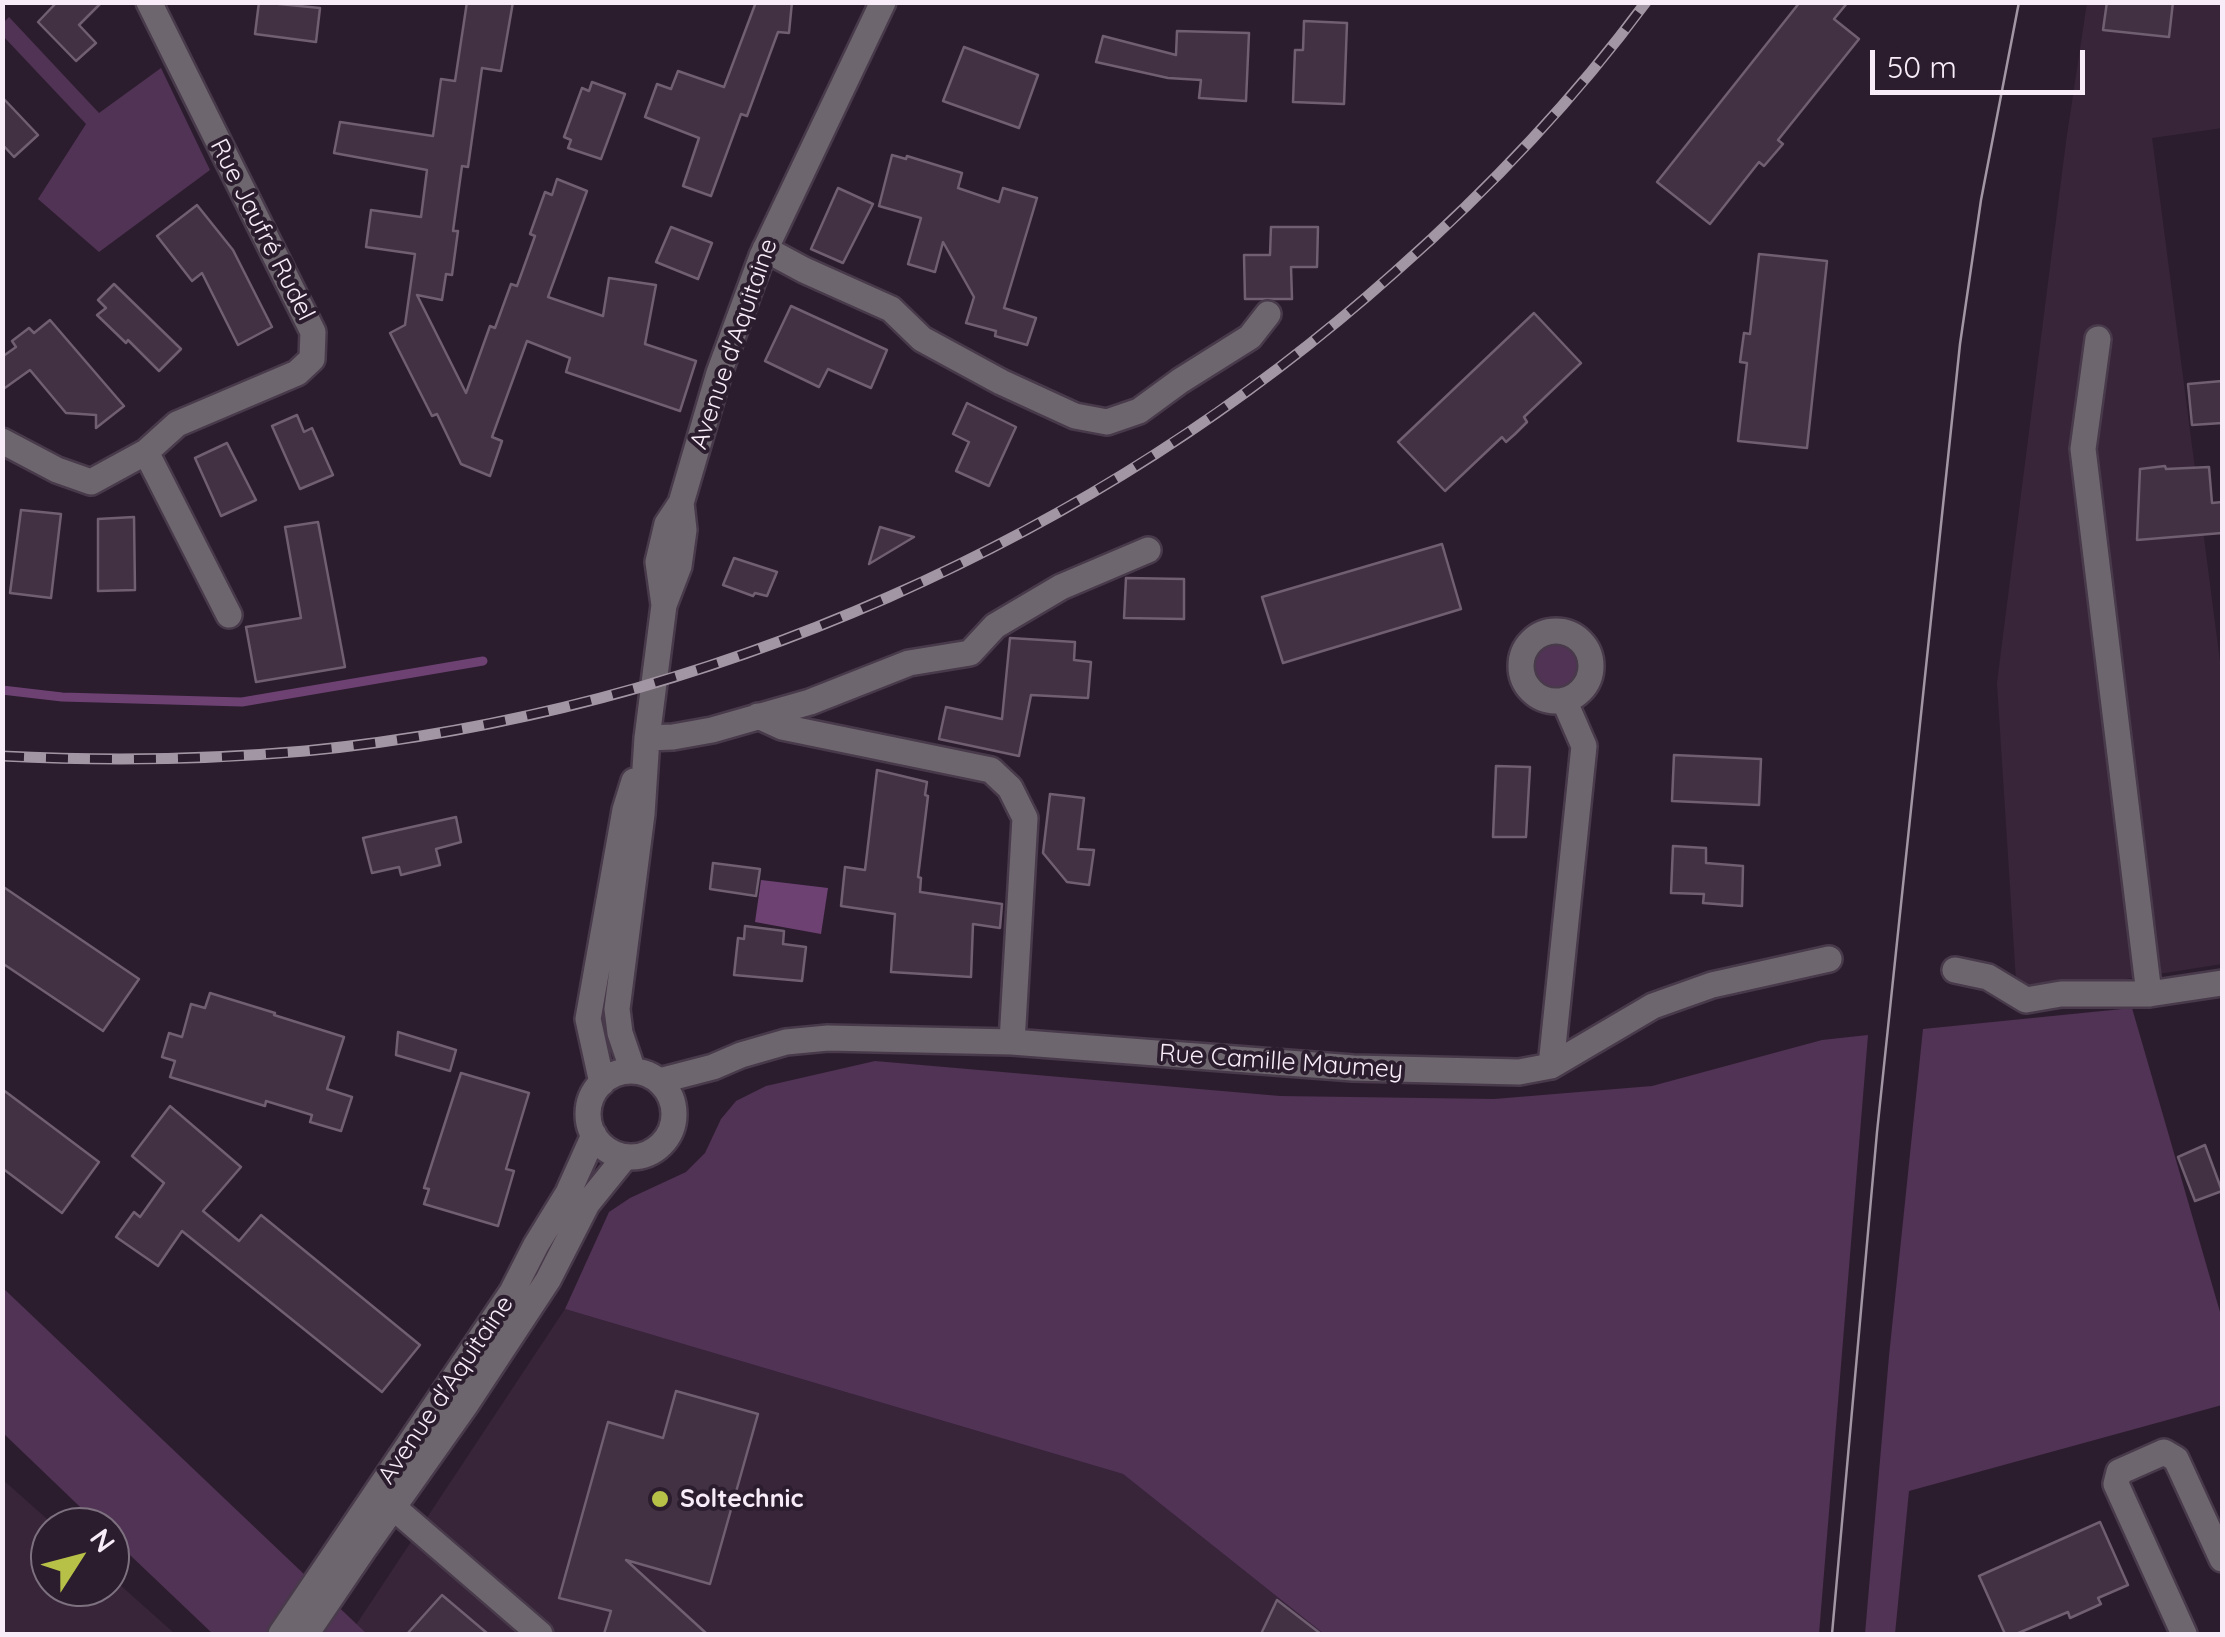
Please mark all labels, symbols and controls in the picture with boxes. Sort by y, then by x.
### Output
scale bar [1875,30,2090,92]
text: 50 m [1887,48,1957,86]
street label: Rue Jaufré Rudel [203,134,321,326]
street label: Avenue d'Aquitaine [684,235,784,453]
street label: Rue Camille Maumey [1158,1039,1404,1085]
street label: Avenue d'Aquitaine [372,1290,520,1490]
place label: Soltechnic [680,1484,803,1514]
marker: Soltechnic [649,1488,671,1510]
north arrow [30,1507,130,1607]
text: N [83,1522,123,1559]

